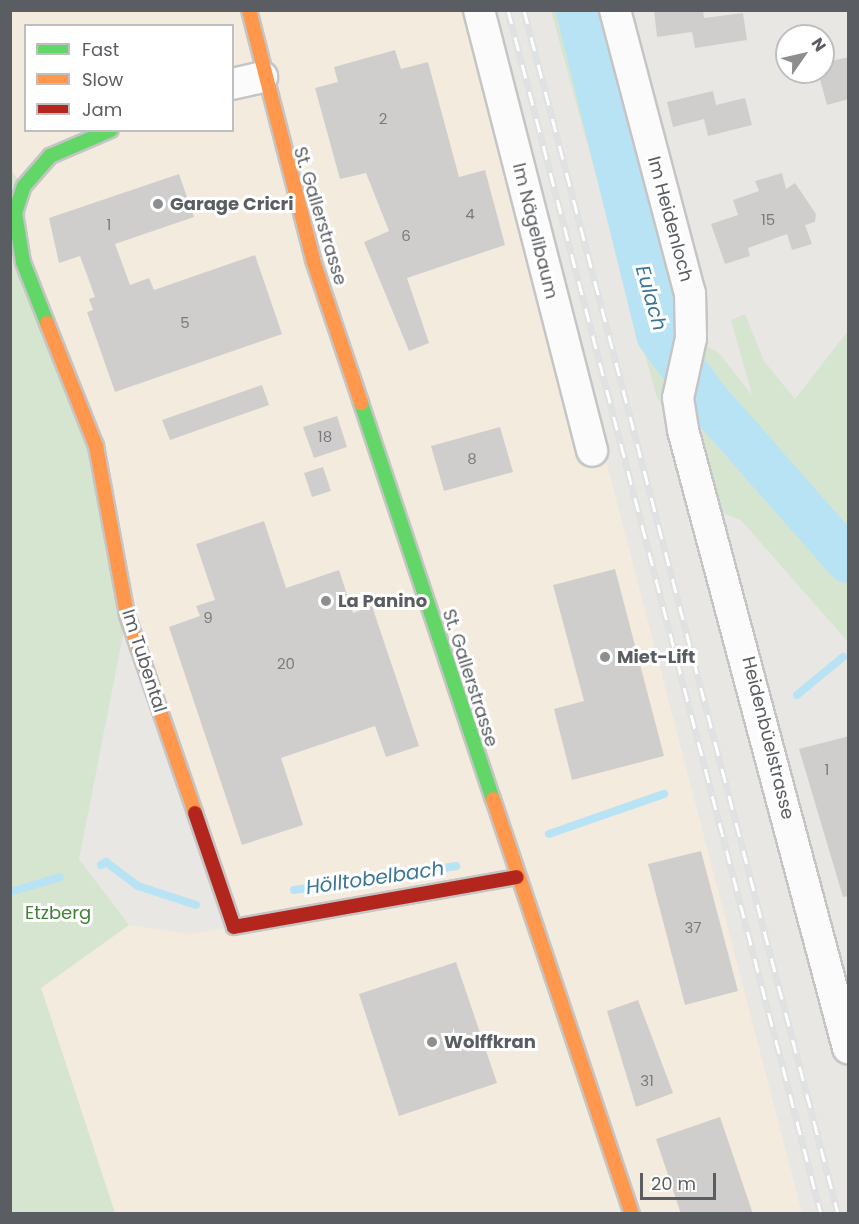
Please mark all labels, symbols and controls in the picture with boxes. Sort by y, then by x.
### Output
legend [24,24,234,132]
north arrow [775,24,835,84]
text: N [806,33,832,56]
text: Fast [82,37,119,62]
text: Slow [82,67,123,92]
text: Jam [82,97,122,122]
house number: 2 [379,110,387,128]
street label: St. Gallerstrasse [289,144,351,288]
street label: Im Heidenloch [643,154,697,284]
street label: Im Nägelibaum [508,161,562,301]
place label: Garage Cricri [170,193,294,215]
marker: Garage Cricri [151,197,165,211]
house number: 4 [465,205,475,223]
house number: 15 [761,211,775,229]
house number: 1 [107,216,111,234]
house number: 6 [401,227,411,245]
water label: Eulach [630,263,672,333]
house number: 5 [180,314,190,332]
house number: 18 [318,428,332,446]
house number: 8 [467,450,477,468]
place label: La Panino [338,590,427,612]
marker: La Panino [319,594,333,608]
street label: St. Gallerstrasse [438,606,502,750]
street label: Im Tubental [117,607,171,715]
house number: 9 [203,609,213,627]
place label: Miet-Lift [617,646,695,668]
marker: Miet-Lift [598,650,612,664]
street label: Heidenbüelstrasse [737,654,799,822]
house number: 20 [277,655,295,673]
house number: 1 [825,761,829,779]
water label: Hölltobelbach [304,856,446,900]
park label: Etzberg [25,902,91,924]
house number: 37 [684,919,702,937]
place label: Wolffkran [444,1031,536,1053]
marker: Wolffkran [425,1035,439,1049]
house number: 31 [640,1072,654,1090]
scale bar [643,1161,720,1199]
text: 20 m [651,1171,696,1196]

